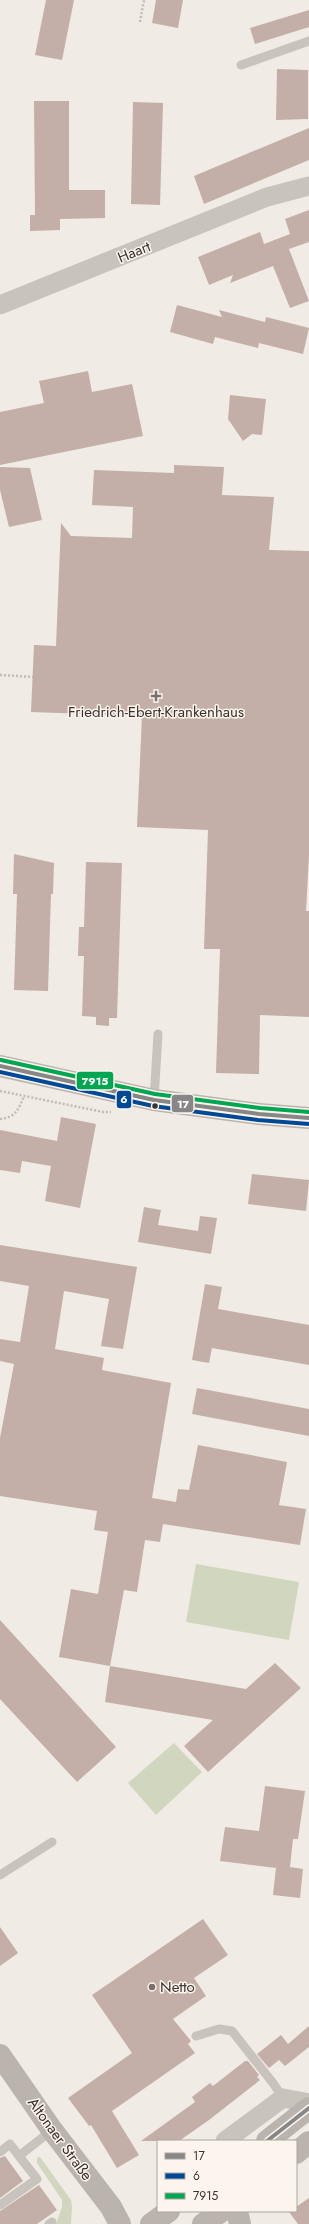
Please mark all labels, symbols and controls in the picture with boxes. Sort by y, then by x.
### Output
street label: Haart [114,235,154,269]
marker: Friedrich-Ebert-Krankenhaus [150,690,162,702]
place label: Friedrich-Ebert-Krankenhaus [68,701,244,723]
line badge: 7915 [76,1071,114,1090]
text: 7915 [82,1073,108,1089]
line badge: 6 [116,1090,132,1109]
text: 6 [120,1091,128,1107]
line badge: 17 [171,1094,194,1113]
text: 17 [177,1096,189,1112]
unlabelled marker [150,1101,160,1111]
place label: Netto [160,1976,195,1998]
marker: Netto [147,1982,157,1992]
street label: Altonaer Straße [22,2093,98,2185]
legend [157,2140,297,2212]
text: 17 [193,2147,205,2165]
text: 6 [193,2167,200,2185]
text: 7915 [193,2187,219,2205]

